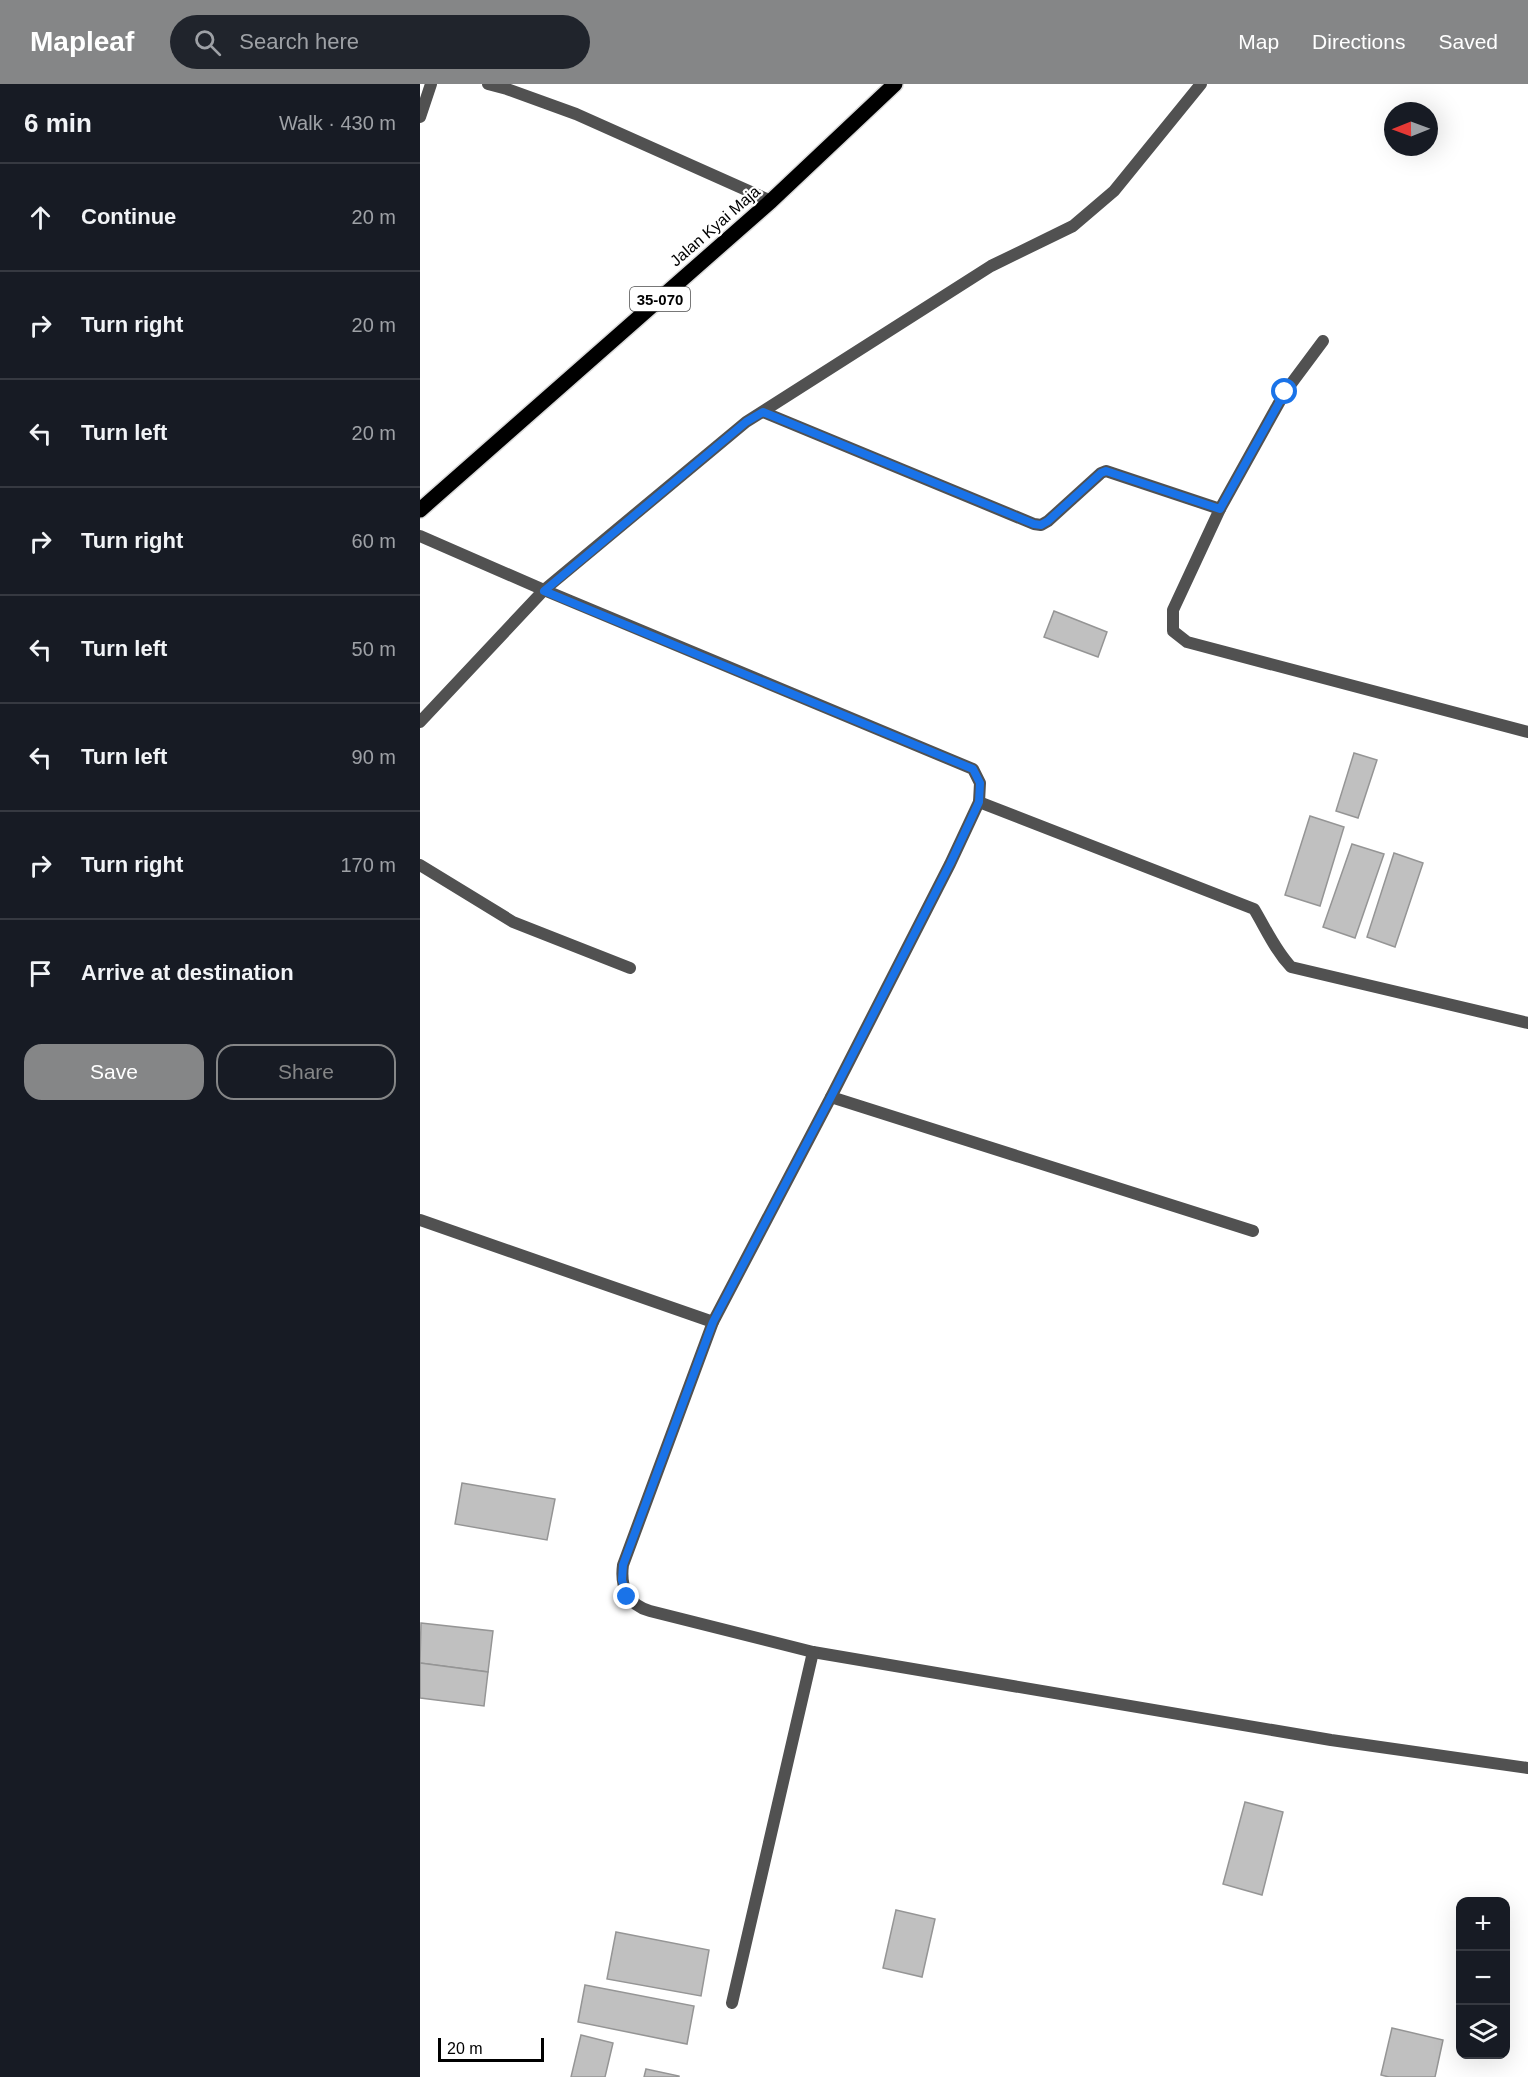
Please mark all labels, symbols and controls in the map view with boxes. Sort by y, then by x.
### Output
search box [170,15,590,69]
text: Mapleaf [30,26,134,57]
icon: search [191,26,224,59]
text: Search here [239,29,359,54]
text: Map [1238,30,1279,53]
text: Directions [1312,30,1405,53]
text: Saved [1438,30,1498,53]
north arrow [1384,102,1438,156]
text: 6 min [24,108,92,138]
text: Walk · 430 m [279,112,396,134]
street label: Jalan Kyai Maja [667,182,763,269]
icon: ahead [24,201,57,234]
text: Continue [81,204,176,229]
text: 20 m [352,206,396,228]
road number: 35-070 [630,287,690,311]
icon: right [24,309,57,342]
text: Turn right [81,312,183,337]
text: 20 m [352,314,396,336]
route start [1271,378,1297,404]
icon: left [24,417,57,450]
text: Turn left [81,420,167,445]
text: 20 m [352,422,396,444]
icon: right [24,525,57,558]
text: Turn right [81,528,183,553]
text: 60 m [352,530,396,552]
icon: left [24,633,57,666]
text: Turn left [81,636,167,661]
text: 50 m [352,638,396,660]
icon: left [24,741,57,774]
text: Turn left [81,744,167,769]
text: 90 m [352,746,396,768]
icon: right [24,849,57,882]
text: Turn right [81,852,183,877]
text: 170 m [340,854,396,876]
icon: arrive [24,957,57,990]
text: Arrive at destination [81,960,294,985]
button: Save [24,1044,204,1100]
button: Share [216,1044,396,1100]
route end [613,1583,639,1609]
map controls [1456,1897,1510,2059]
button: + [1456,1897,1510,1951]
button: − [1456,1951,1510,2005]
button: layers [1456,2005,1510,2059]
scale bar [438,2035,544,2062]
text: 20 m [447,2040,483,2057]

